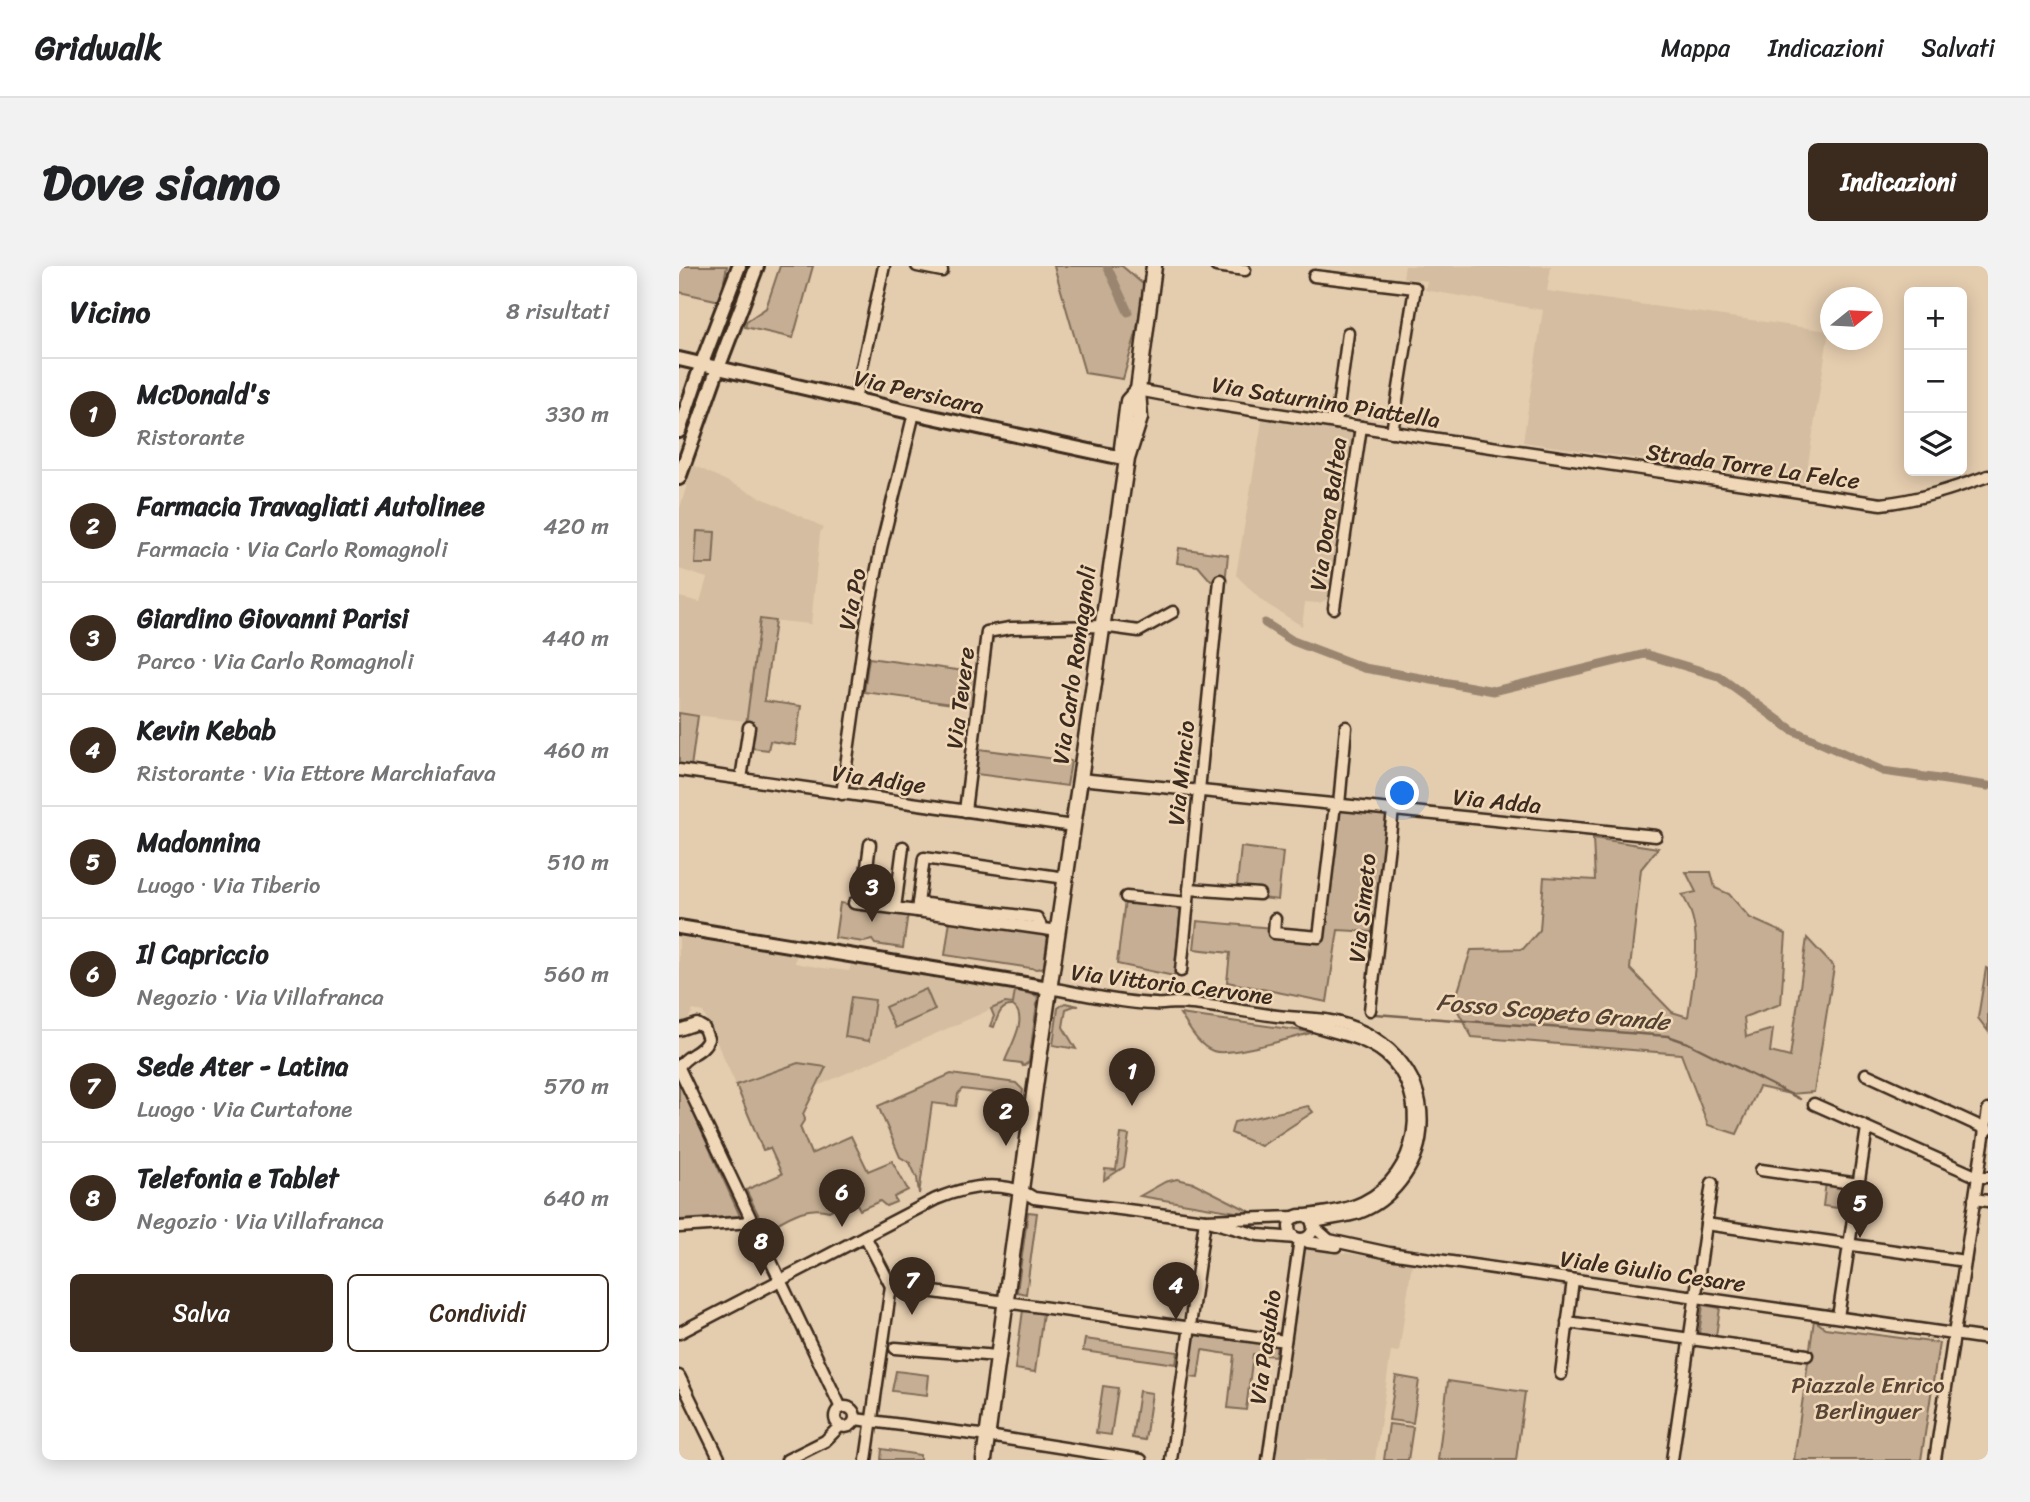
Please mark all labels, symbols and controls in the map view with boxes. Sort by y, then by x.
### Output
text: Gridwalk [35,19,162,77]
text: Mappa [1661,27,1730,69]
text: Indicazioni [1768,27,1884,69]
text: Salvati [1922,27,1995,69]
text: Dove siamo [42,139,280,226]
button: Indicazioni [1808,143,1988,221]
text: Vicino [70,285,150,339]
north arrow [1820,287,1883,350]
map controls [1904,287,1967,476]
button: + [1904,287,1967,350]
text: 8 risultati [506,291,609,332]
button: − [1904,350,1967,413]
street label: Via Persicara [850,358,988,427]
street label: Via Saturnino Piattella [1209,364,1443,441]
text: McDonald's [137,371,270,417]
text: 1 [88,394,98,435]
text: 330 m [546,394,609,435]
button: layers [1904,413,1967,476]
text: Ristorante [137,417,245,458]
street label: Strada Torre La Felce [1643,431,1863,502]
street label: Via Dora Baltea [1297,435,1360,593]
text: Farmacia Travagliati Autolinee [137,483,485,529]
text: 2 [86,506,100,547]
text: 420 m [543,506,609,547]
text: Farmacia · Via Carlo Romagnoli [137,529,448,570]
street label: Via Carlo Romagnoli [1040,562,1109,767]
street label: Via Po [826,565,879,634]
text: Giardino Giovanni Parisi [137,595,408,641]
text: 3 [87,618,99,659]
text: 440 m [542,618,609,659]
text: Parco · Via Carlo Romagnoli [137,641,414,682]
street label: Via Tevere [934,645,987,751]
text: Kevin Kebab [137,707,276,753]
street label: Via Mincio [1156,718,1207,828]
text: 4 [86,730,100,771]
text: 460 m [543,730,609,771]
text: Ristorante · Via Ettore Marchiafava [137,753,496,794]
street label: Via Adige [829,753,929,806]
your location [1385,776,1419,810]
street label: Via Adda [1451,776,1544,827]
text: Madonnina [137,819,261,865]
text: 5 [86,842,100,883]
text: 510 m [547,842,609,883]
street label: Via Simeto [1336,851,1389,965]
pin: 3 [849,864,895,922]
text: Luogo · Via Tiberio [137,865,320,906]
text: Il Capriccio [137,931,269,977]
street label: Via Vittorio Cervone [1069,952,1275,1017]
text: 6 [86,954,100,995]
text: 560 m [544,954,609,995]
text: Negozio · Via Villafranca [137,977,384,1018]
water label: Fosso Scopeto Grande [1435,981,1674,1043]
text: Sede Ater - Latina [137,1043,348,1089]
pin: 1 [1109,1048,1155,1106]
text: 7 [86,1066,100,1107]
text: 570 m [544,1066,609,1107]
pin: 2 [983,1088,1029,1146]
text: Luogo · Via Curtatone [137,1089,352,1130]
text: Telefonia e Tablet [137,1155,339,1201]
pin: 6 [819,1169,865,1227]
text: 8 [86,1178,100,1219]
text: 640 m [543,1178,609,1219]
pin: 5 [1837,1180,1883,1238]
text: Negozio · Via Villafranca [137,1201,384,1242]
pin: 8 [738,1218,784,1276]
street label: Viale Giulio Cesare [1557,1238,1749,1305]
pin: 7 [889,1257,935,1315]
pin: 4 [1153,1262,1199,1320]
button: Salva [70,1274,333,1352]
button: Condividi [347,1274,609,1352]
street label: Via Pasubio [1237,1287,1294,1407]
park label: Piazzale Enrico Berlinguer [1791,1365,1945,1432]

